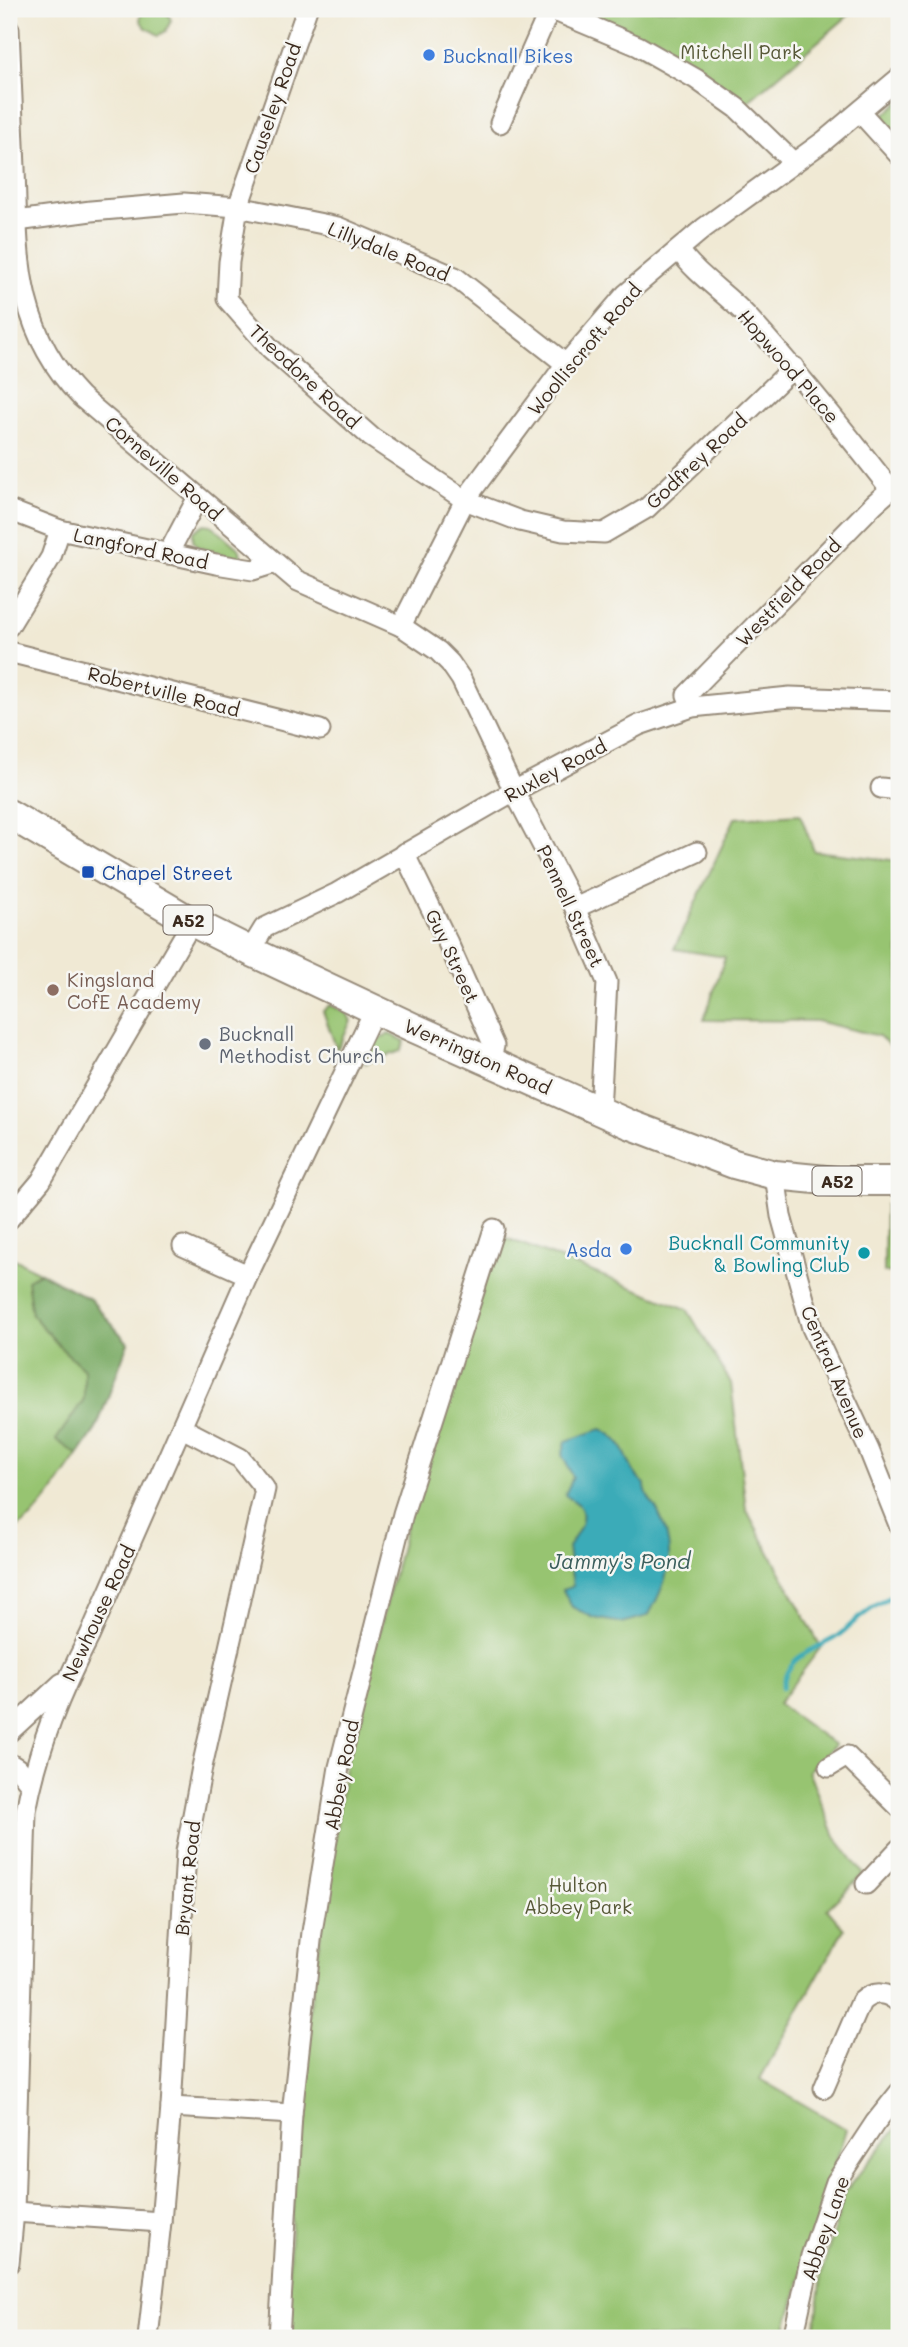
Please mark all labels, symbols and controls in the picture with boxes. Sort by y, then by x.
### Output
street label: Causeley Road [238,39,306,177]
park label: Mitchell Park [680,39,802,64]
place label: Bucknall Bikes [443,43,573,68]
marker: Bucknall Bikes [421,47,437,63]
street label: Lillydale Road [324,215,454,287]
street label: Woolliscroft Road [521,278,647,420]
street label: Hopwood Place [733,304,845,428]
street label: Theodore Road [244,318,366,434]
street label: Godfrey Road [640,408,752,514]
street label: Corneville Road [100,410,228,526]
street label: Langford Road [71,522,211,574]
street label: Westfield Road [730,533,846,651]
street label: Robertville Road [85,660,243,722]
street label: Ruxley Road [500,733,610,807]
street label: Pennell Street [532,841,610,971]
place label: Chapel Street [102,860,233,885]
marker: Chapel Street [80,864,96,880]
road number: A52 [164,905,212,934]
street label: Guy Street [420,905,486,1007]
place label: Kingsland CofE Academy [67,967,201,1014]
marker: Kingsland CofE Academy [45,982,61,998]
street label: Werrington Road [401,1012,555,1100]
place label: Bucknall Methodist Church [219,1021,384,1068]
marker: Bucknall Methodist Church [197,1036,213,1052]
road number: A52 [812,1166,862,1196]
place label: Bucknall Community & Bowling Club [668,1230,850,1277]
place label: Asda [566,1237,612,1262]
marker: Asda [618,1241,634,1257]
marker: Bucknall Community & Bowling Club [856,1245,872,1261]
street label: Central Avenue [796,1302,874,1442]
street label: Newhouse Road [56,1541,140,1685]
water label: Jammy's Pond [550,1547,692,1574]
street label: Abbey Road [318,1717,364,1833]
street label: Bryant Road [169,1819,205,1937]
park label: Hulton Abbey Park [524,1872,632,1919]
street label: Abbey Lane [795,2172,855,2284]

